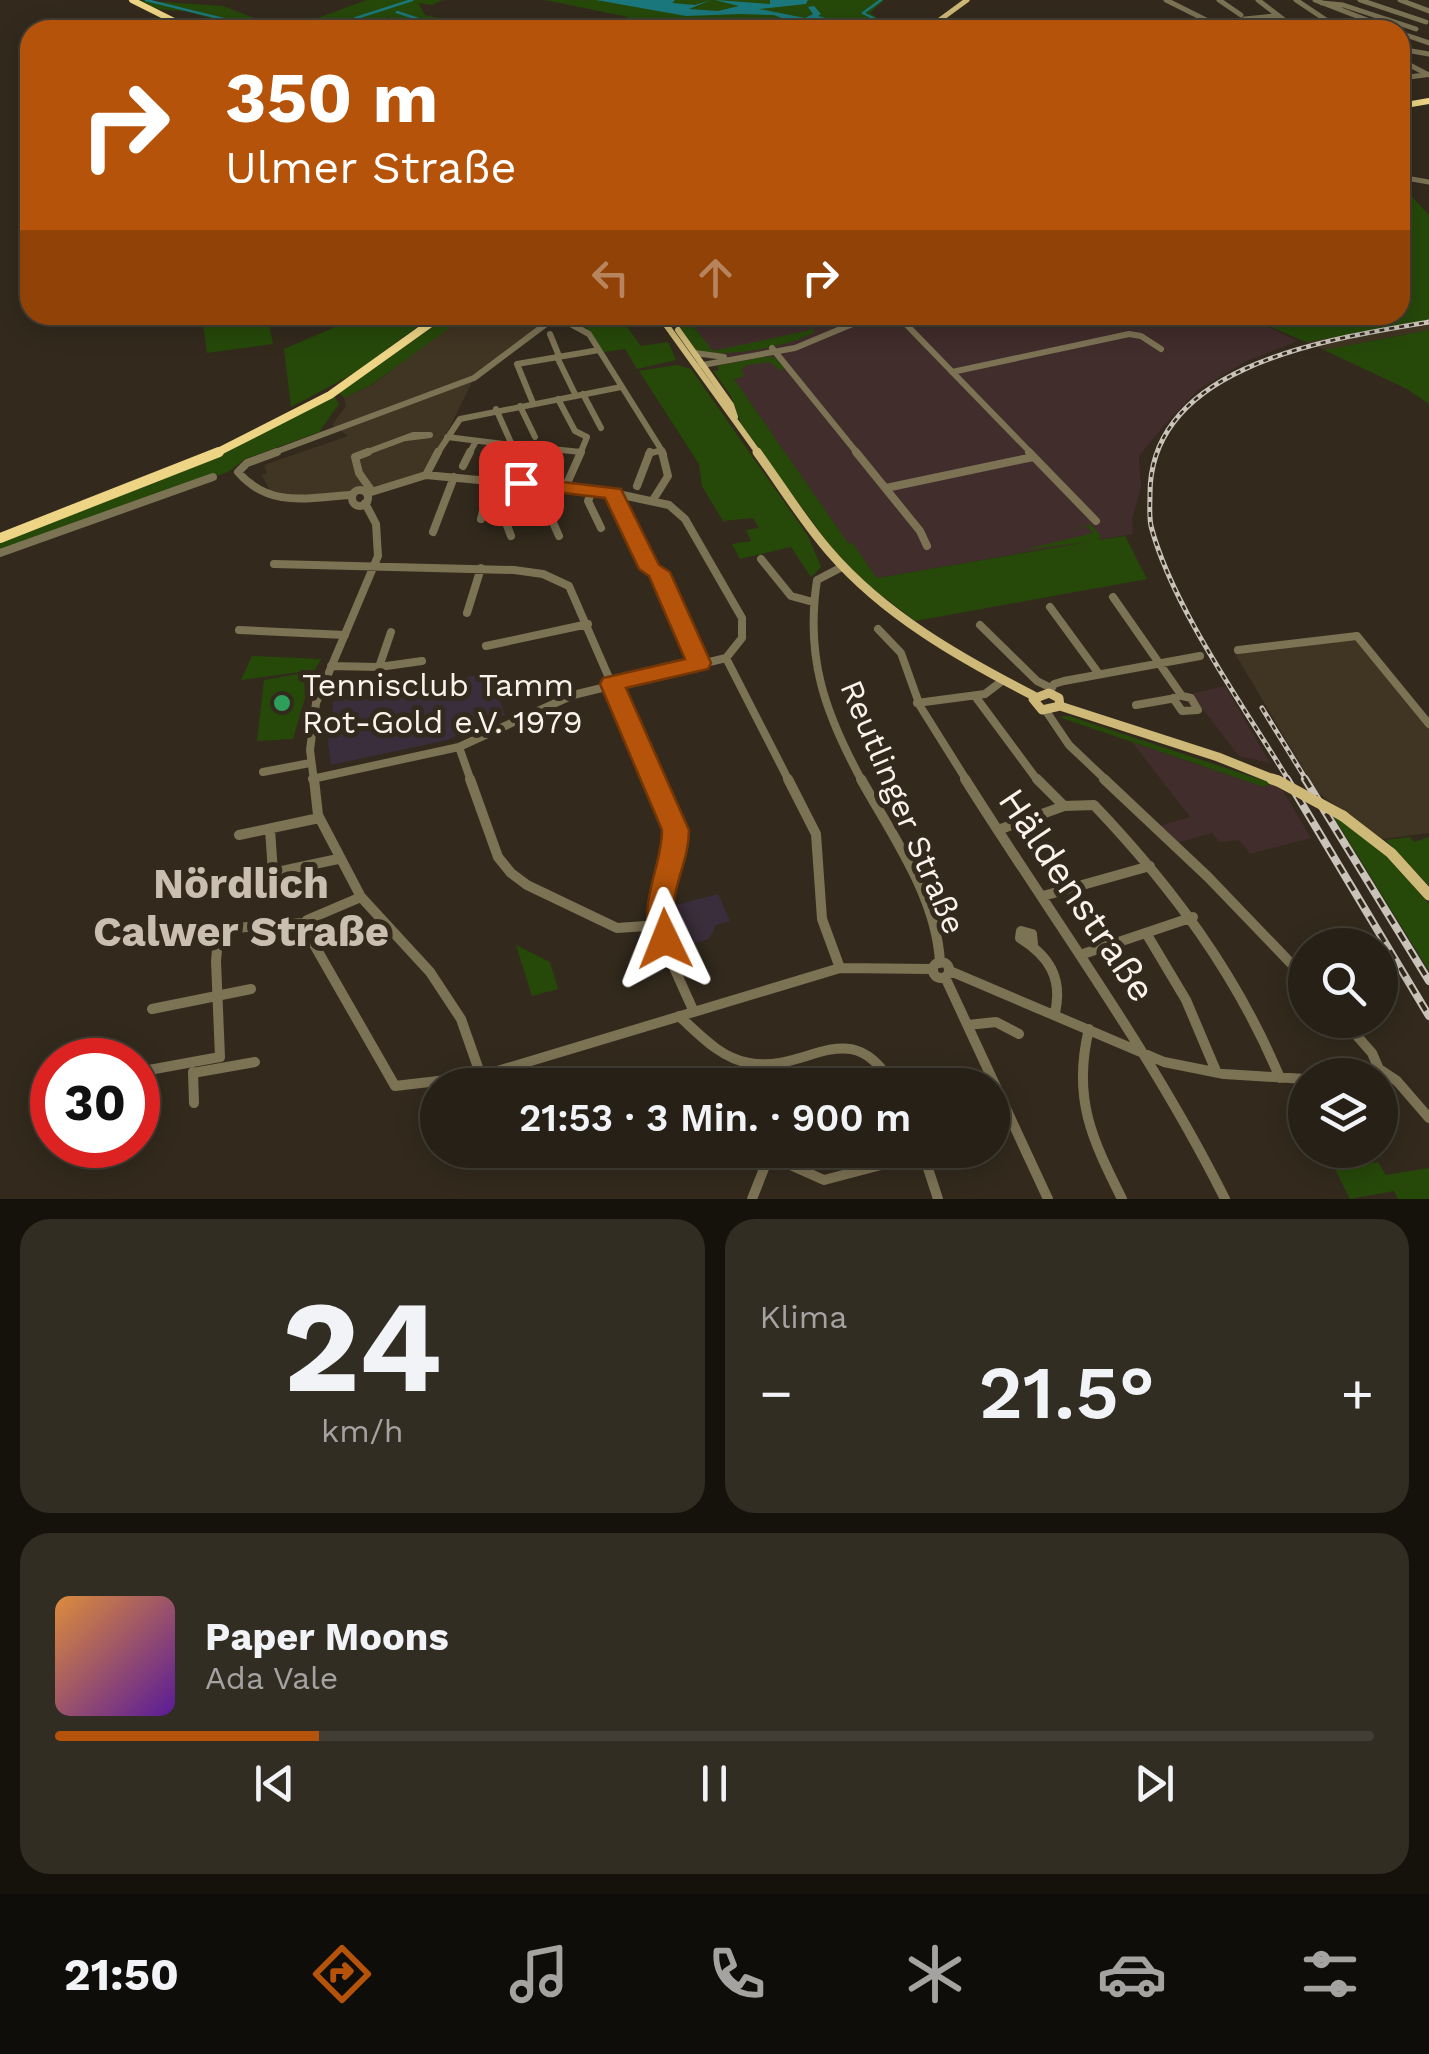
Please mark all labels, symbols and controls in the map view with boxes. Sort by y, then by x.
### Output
text: 350 m [225,57,438,139]
icon: right [60,60,190,190]
text: Ulmer Straße [225,141,517,194]
icon: left [583,250,638,305]
icon: ahead [688,250,743,305]
icon: right [793,250,848,305]
pin [479,441,564,526]
icon: arrive [494,456,549,511]
place label: Tennisclub Tamm Rot-Gold e.V. 1979 [302,666,582,741]
street label: Reutlinger Straße [832,674,974,940]
marker: Tennisclub Tamm Rot-Gold e.V. 1979 [271,692,293,714]
street label: Häldenstraße [989,780,1165,1010]
district label: Nördlich Calwer Straße [93,859,389,956]
position arrow [613,887,717,991]
map controls [1288,928,1398,1168]
button: search [1288,928,1398,1038]
speed limit sign: 30 [30,1038,160,1168]
button: layers [1288,1058,1398,1168]
text: 21:53 · 3 Min. · 900 m [519,1096,911,1140]
text: 24 [282,1270,442,1423]
text: Klima [760,1298,847,1336]
text: 21.5° [979,1348,1155,1436]
text: − [760,1361,793,1425]
text: + [1341,1361,1374,1425]
text: km/h [321,1412,403,1450]
text: Paper Moons [205,1615,449,1659]
text: Ada Vale [205,1659,338,1697]
icon: previous [247,1756,302,1811]
icon: pause [687,1756,742,1811]
icon: next [1127,1756,1182,1811]
icon: directions [307,1939,377,2009]
icon: music [504,1939,574,2009]
icon: phone [702,1939,772,2009]
icon: climate [900,1939,970,2009]
icon: car [1097,1939,1167,2009]
icon: filters [1295,1939,1365,2009]
text: 21:50 [64,1948,179,2001]

